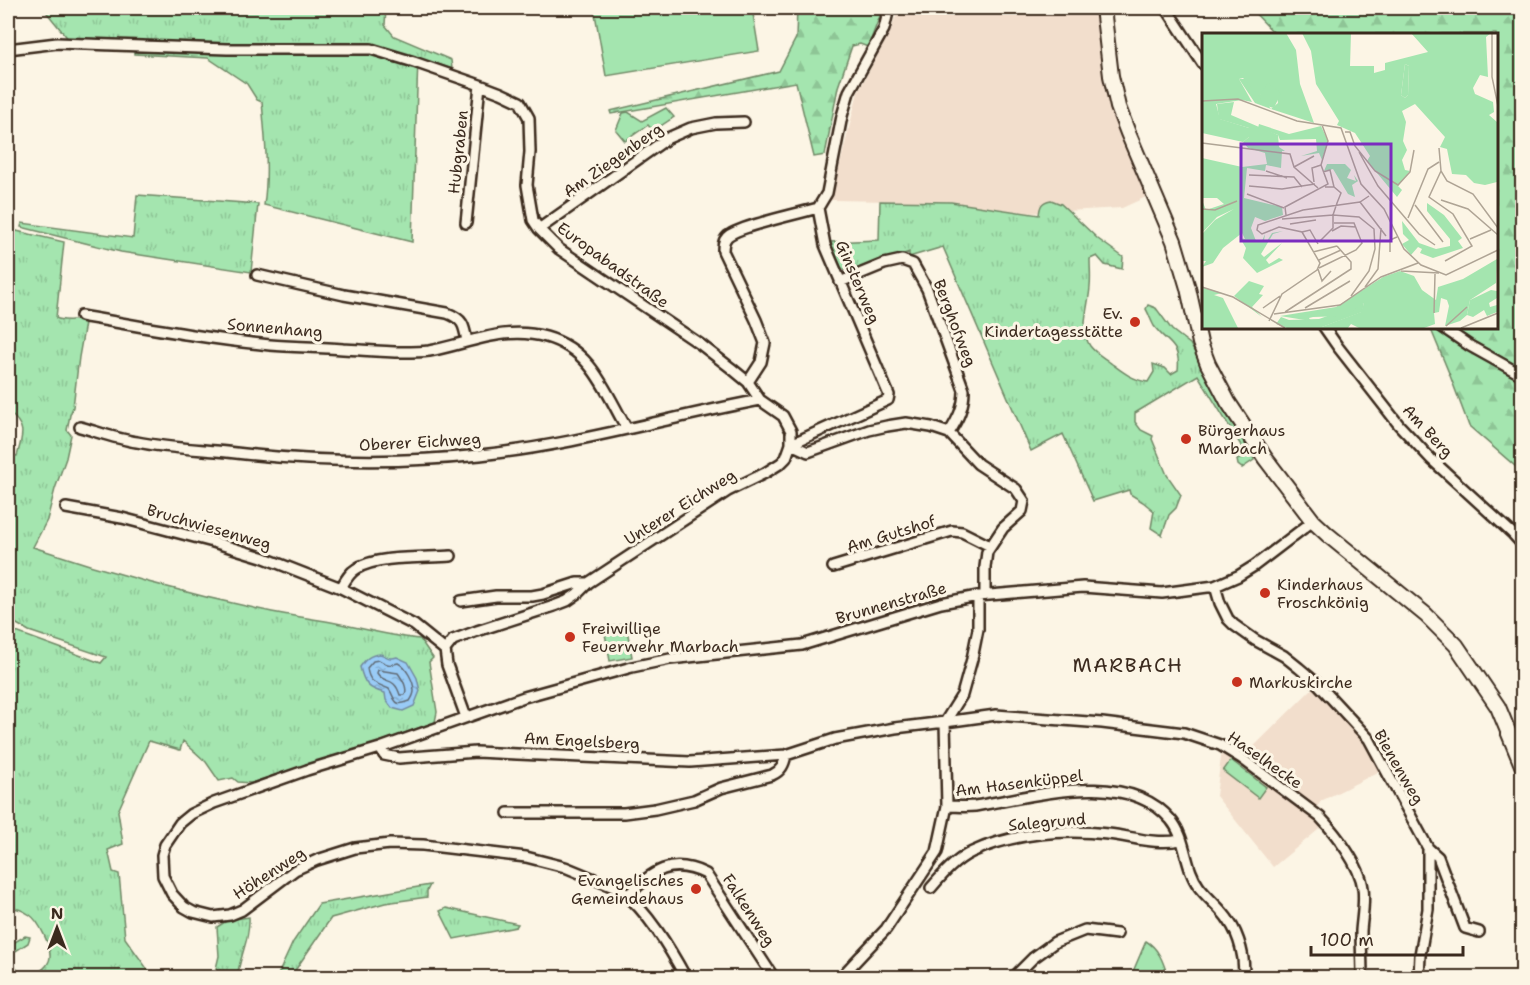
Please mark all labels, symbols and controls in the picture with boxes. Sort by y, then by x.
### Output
inset map [1202,33,1497,328]
street label: Hubgraben [443,109,473,195]
street label: Am Ziegenberg [559,118,667,202]
street label: Europabadstraße [553,217,673,313]
street label: Ginsterweg [831,237,885,327]
street label: Berghofweg [929,276,981,370]
place label: Ev. Kindertagesstätte [984,303,1123,342]
street label: Sonnenhang [226,313,324,343]
marker: Ev. Kindertagesstätte [1128,315,1142,329]
street label: Am Berg [1398,400,1458,462]
place label: Bürgerhaus Marbach [1198,420,1285,459]
street label: Oberer Eichweg [358,428,482,456]
marker: Bürgerhaus Marbach [1179,432,1193,446]
street label: Unterer Eichweg [620,464,740,550]
street label: Bruchwiesenweg [144,499,274,555]
street label: Am Gutshof [844,510,939,557]
place label: Kinderhaus Froschkönig [1277,574,1369,613]
street label: Brunnenstraße [833,577,949,629]
marker: Kinderhaus Froschkönig [1258,586,1272,600]
place label: Freiwillige Feuerwehr Marbach [582,618,739,657]
marker: Freiwillige Feuerwehr Marbach [563,630,577,644]
district label: MARBACH [1073,652,1184,678]
place label: Markuskirche [1249,672,1353,693]
marker: Markuskirche [1230,675,1244,689]
street label: Haselhecke [1223,726,1307,794]
street label: Bienenweg [1369,726,1429,808]
street label: Am Engelsberg [524,727,641,755]
street label: Am Hasenküppel [954,765,1084,801]
street label: Salegrund [1007,808,1087,836]
street label: Höhenweg [229,842,309,904]
place label: Evangelisches Gemeindehaus [571,870,684,909]
street label: Falkenweg [718,870,780,950]
marker: Evangelisches Gemeindehaus [689,882,703,896]
north arrow [27,898,87,958]
text: N [51,903,63,924]
scale bar [1311,919,1462,957]
text: 100 m [1320,928,1374,952]

